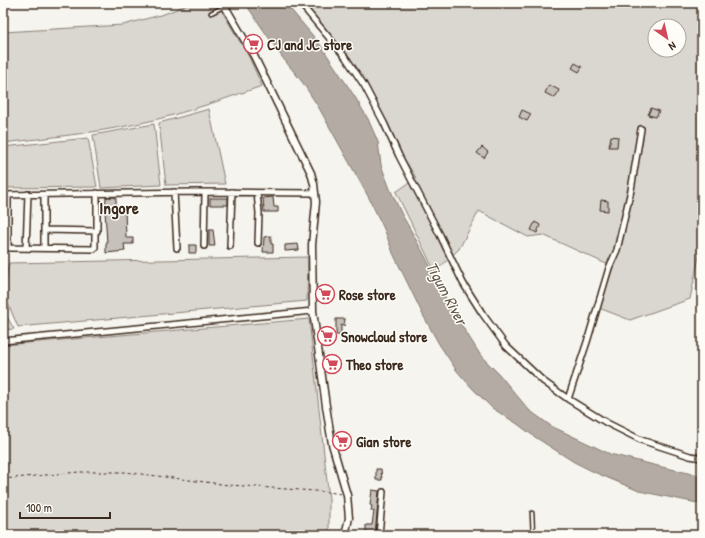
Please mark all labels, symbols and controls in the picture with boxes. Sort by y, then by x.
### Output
north arrow [647,18,687,58]
supermarket icon: CJ and JC store [242,33,264,55]
place label: CJ and JC store [267,34,352,55]
text: N [666,39,679,54]
district label: Ingore [99,196,139,220]
water label: Tigum River [421,257,474,330]
supermarket icon: Rose store [314,283,336,305]
place label: Rose store [339,284,396,305]
supermarket icon: Snowcloud store [316,325,338,347]
place label: Snowcloud store [341,326,428,347]
supermarket icon: Theo store [321,353,343,375]
place label: Theo store [345,354,404,375]
supermarket icon: Gian store [331,430,353,452]
place label: Gian store [356,431,411,452]
scale bar [20,494,110,520]
text: 100 m [26,499,52,516]

